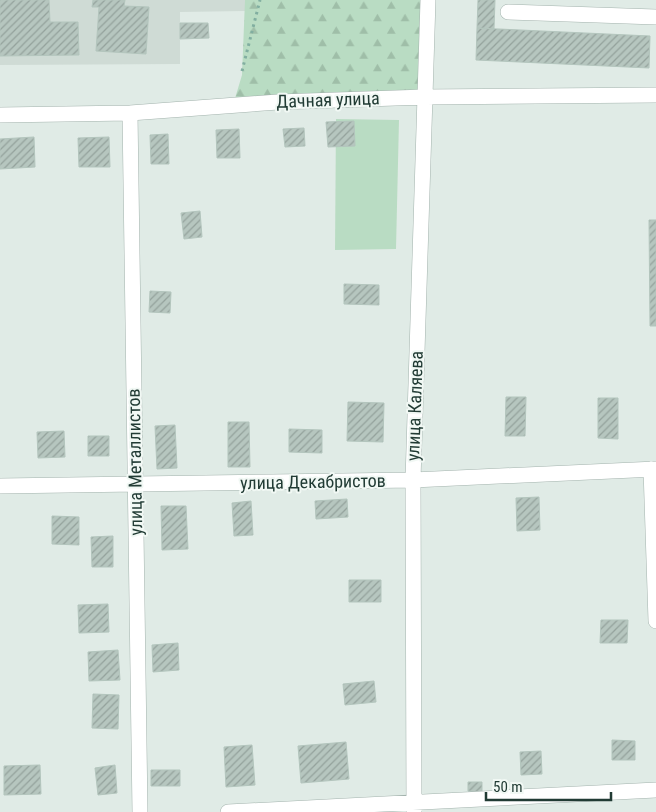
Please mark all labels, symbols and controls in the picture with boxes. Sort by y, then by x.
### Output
street label: Дачная улица [276,87,380,112]
street label: улица Каляева [402,350,427,462]
street label: улица Металлистов [123,388,146,536]
street label: улица Декабристов [240,470,386,493]
scale bar [486,770,611,802]
text: 50 m [493,778,523,796]

